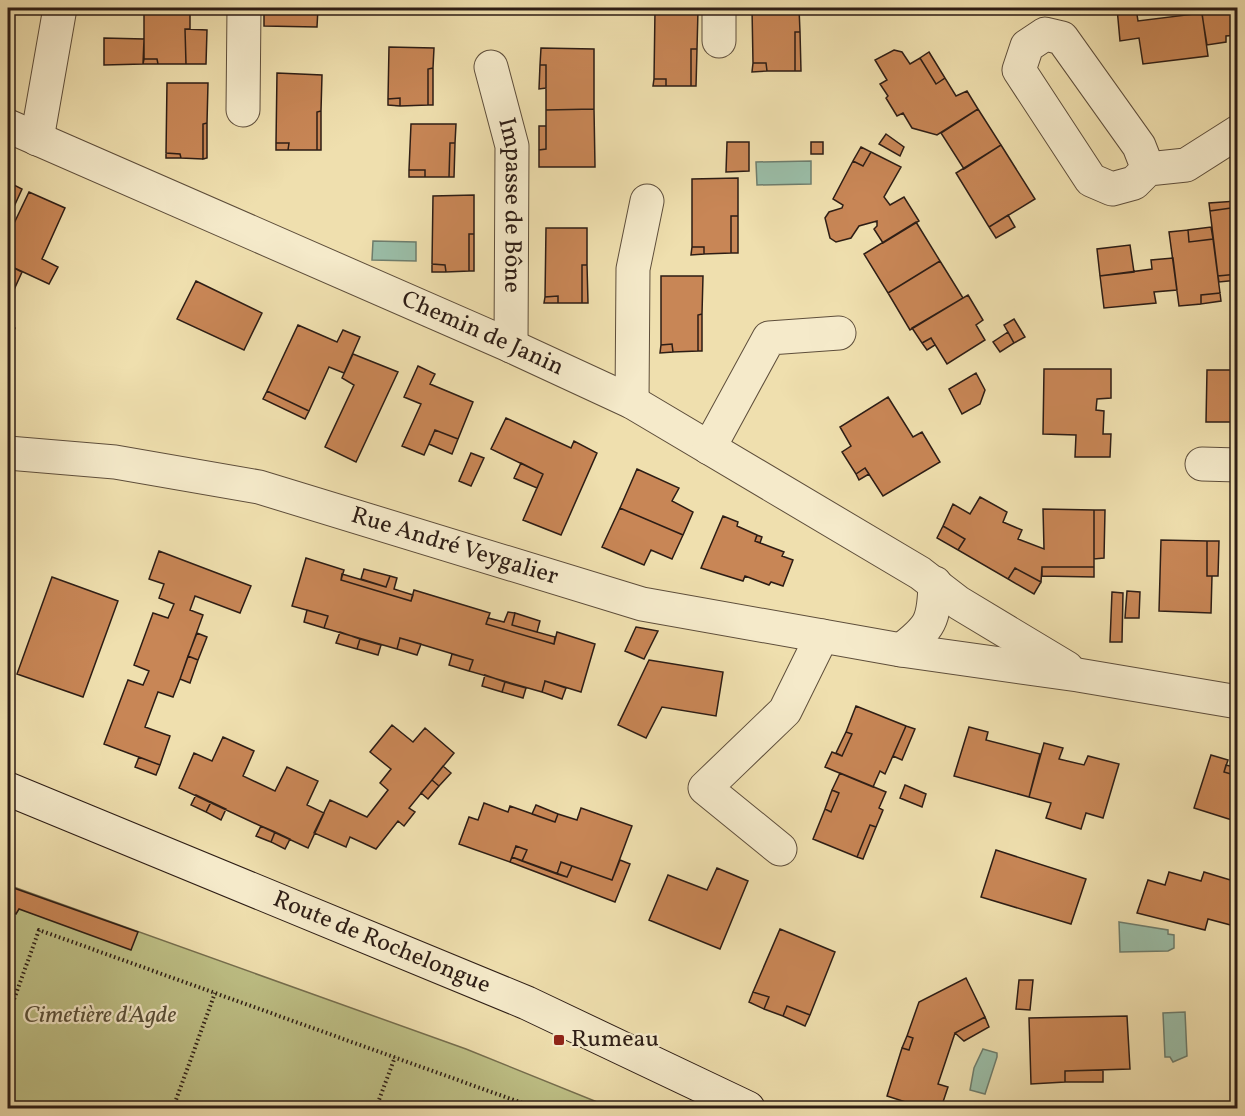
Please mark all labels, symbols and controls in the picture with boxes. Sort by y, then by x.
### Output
street label: Impasse de Bône [488,114,529,293]
street label: Chemin de Janin [396,283,569,385]
street label: Rue André Veygalier [347,499,562,594]
street label: Route de Rochelongue [268,883,495,1003]
park label: Cimetière d'Agde [24,999,176,1033]
place label: Rumeau [571,1023,659,1057]
marker: Rumeau [552,1033,566,1047]

